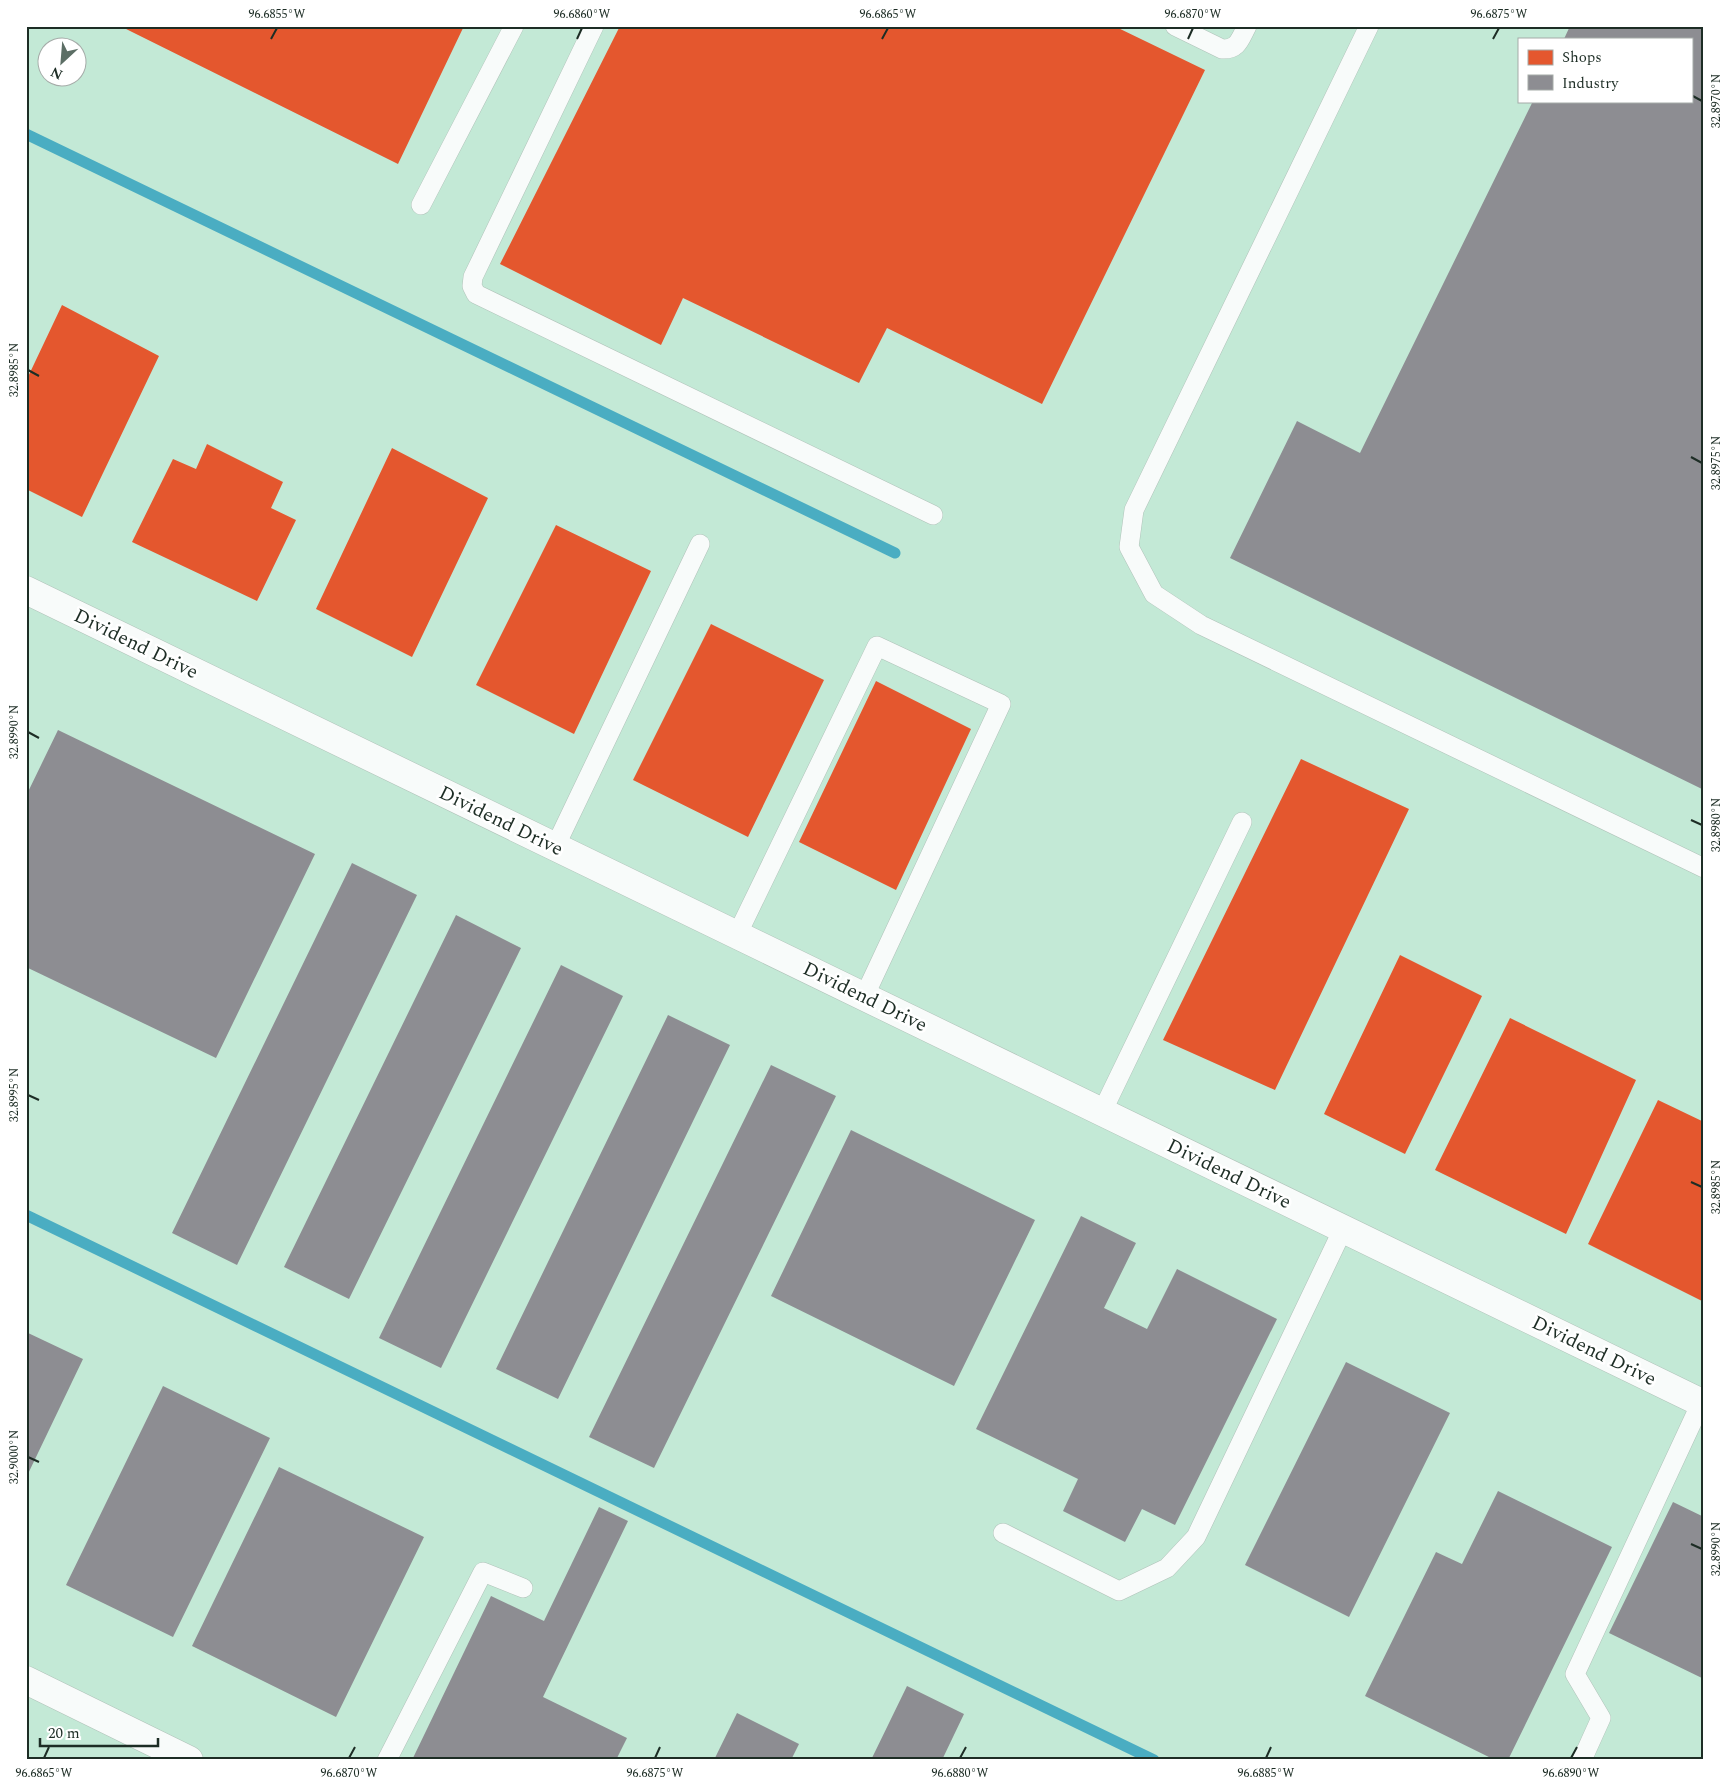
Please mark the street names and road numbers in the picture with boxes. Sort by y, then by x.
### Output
street label: Dividend Drive [69,601,203,687]
street label: Dividend Drive [434,778,568,864]
street label: Dividend Drive [798,954,932,1040]
street label: Dividend Drive [1162,1131,1296,1217]
street label: Dividend Drive [1527,1308,1661,1394]

